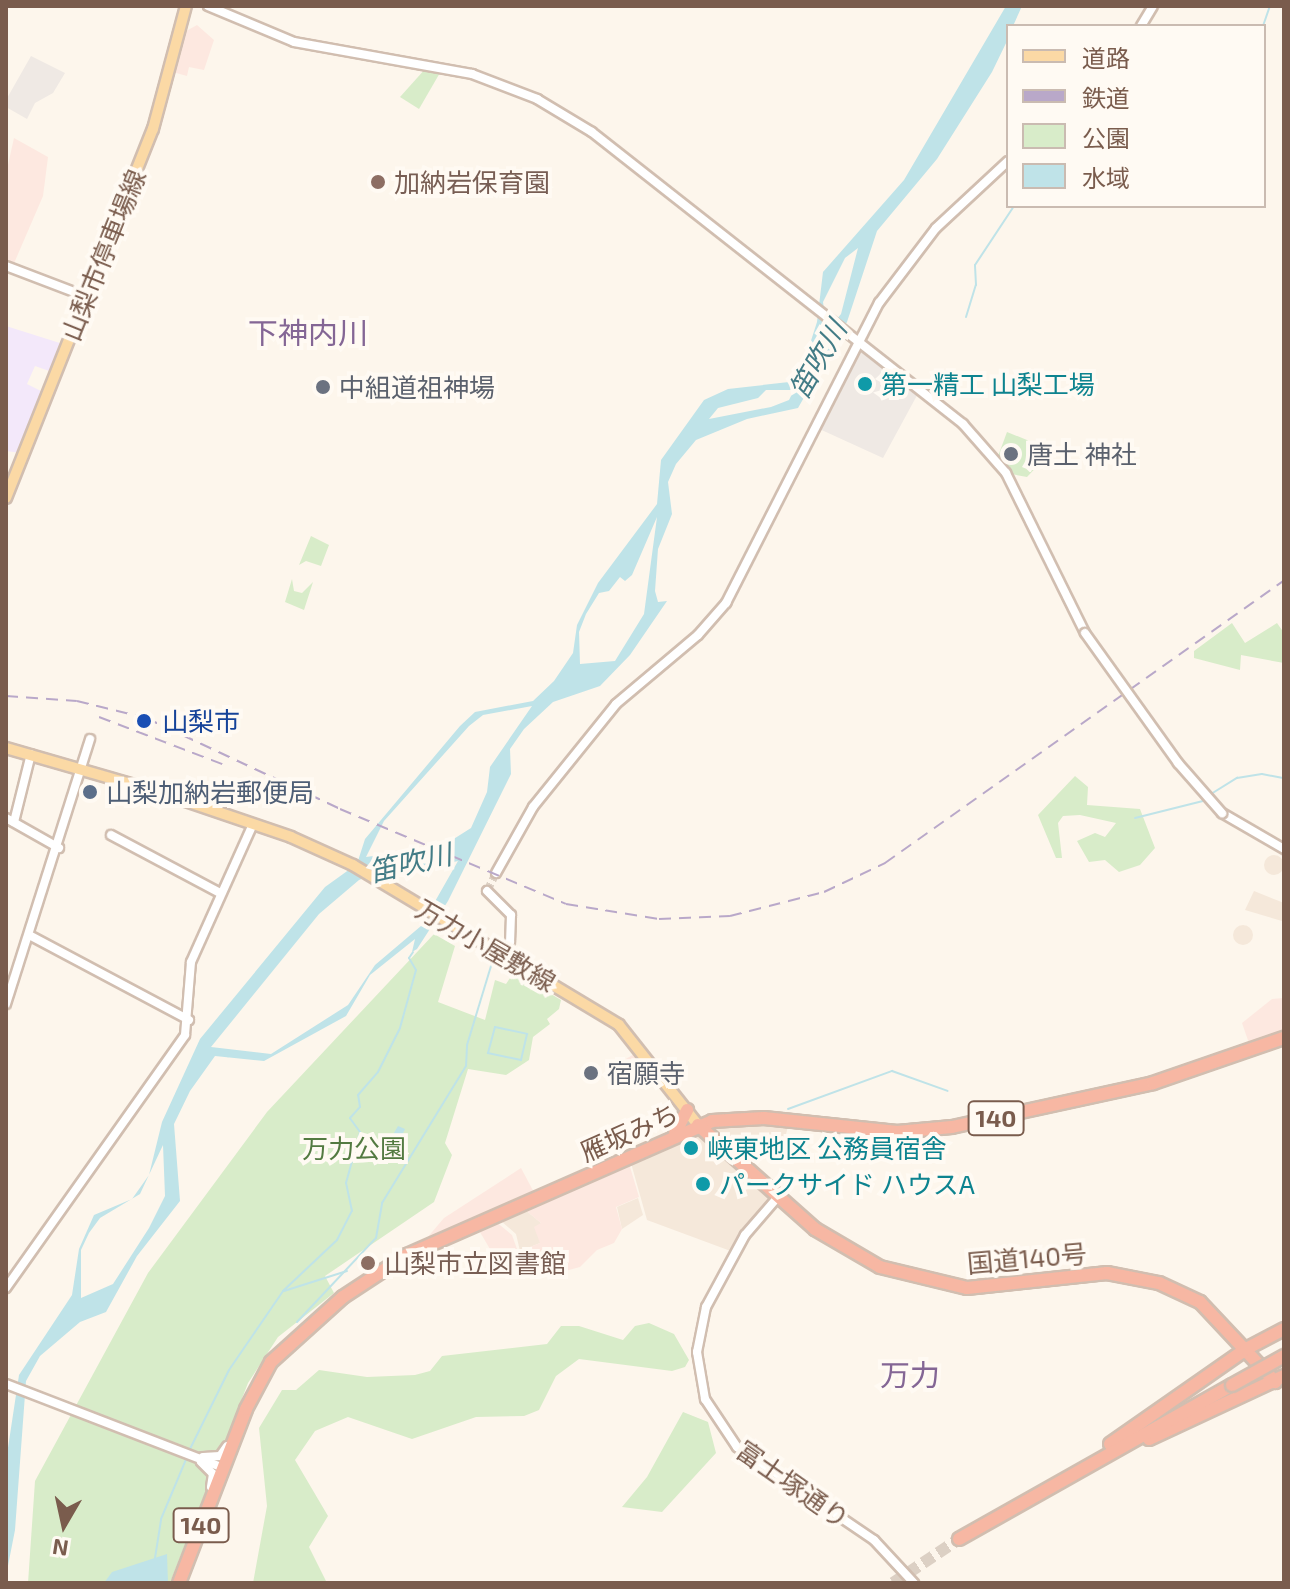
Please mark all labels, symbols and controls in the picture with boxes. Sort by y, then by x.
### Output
legend [1006,24,1266,208]
text: 道路 [1082,43,1130,72]
text: 鉄道 [1082,83,1130,112]
text: 公園 [1082,123,1130,152]
text: 水域 [1082,163,1130,192]
street label: 山梨市停車場線 [54,165,152,345]
place label: 加納岩保育園 [394,166,550,198]
marker: 加納岩保育園 [369,173,387,191]
district label: 下神内川 [248,314,368,350]
water label: 笛吹川 [781,314,853,404]
place label: 第一精工 山梨工場 [881,368,1095,400]
place label: 中組道祖神場 [339,371,495,403]
marker: 第一精工 山梨工場 [856,375,874,393]
marker: 中組道祖神場 [314,378,332,396]
place label: 唐土 神社 [1027,438,1137,470]
marker: 唐土 神社 [1002,445,1020,463]
place label: 山梨市 [162,705,240,737]
marker: 山梨市 [133,710,155,732]
place label: 山梨加納岩郵便局 [106,776,314,808]
marker: 山梨加納岩郵便局 [81,783,99,801]
water label: 笛吹川 [365,836,455,888]
street label: 万力小屋敷線 [411,892,561,998]
place label: 宿願寺 [607,1057,685,1089]
marker: 宿願寺 [582,1064,600,1082]
street label: 雁坂みち [575,1097,683,1167]
road number: 140 [966,1098,1026,1138]
park label: 万力公園 [302,1132,406,1164]
place label: 峡東地区 公務員宿舎 [707,1132,947,1164]
marker: 峡東地区 公務員宿舎 [682,1139,700,1157]
place label: パークサイド ハウスA [719,1168,975,1200]
marker: パークサイド ハウスA [694,1175,712,1193]
street label: 国道140号 [966,1237,1088,1279]
place label: 山梨市立図書館 [384,1247,566,1279]
marker: 山梨市立図書館 [359,1254,377,1272]
district label: 万力 [880,1356,940,1392]
street label: 富士塚通り [731,1434,855,1534]
north arrow [24,1485,104,1565]
road number: 140 [171,1505,231,1545]
text: N [50,1535,70,1563]

